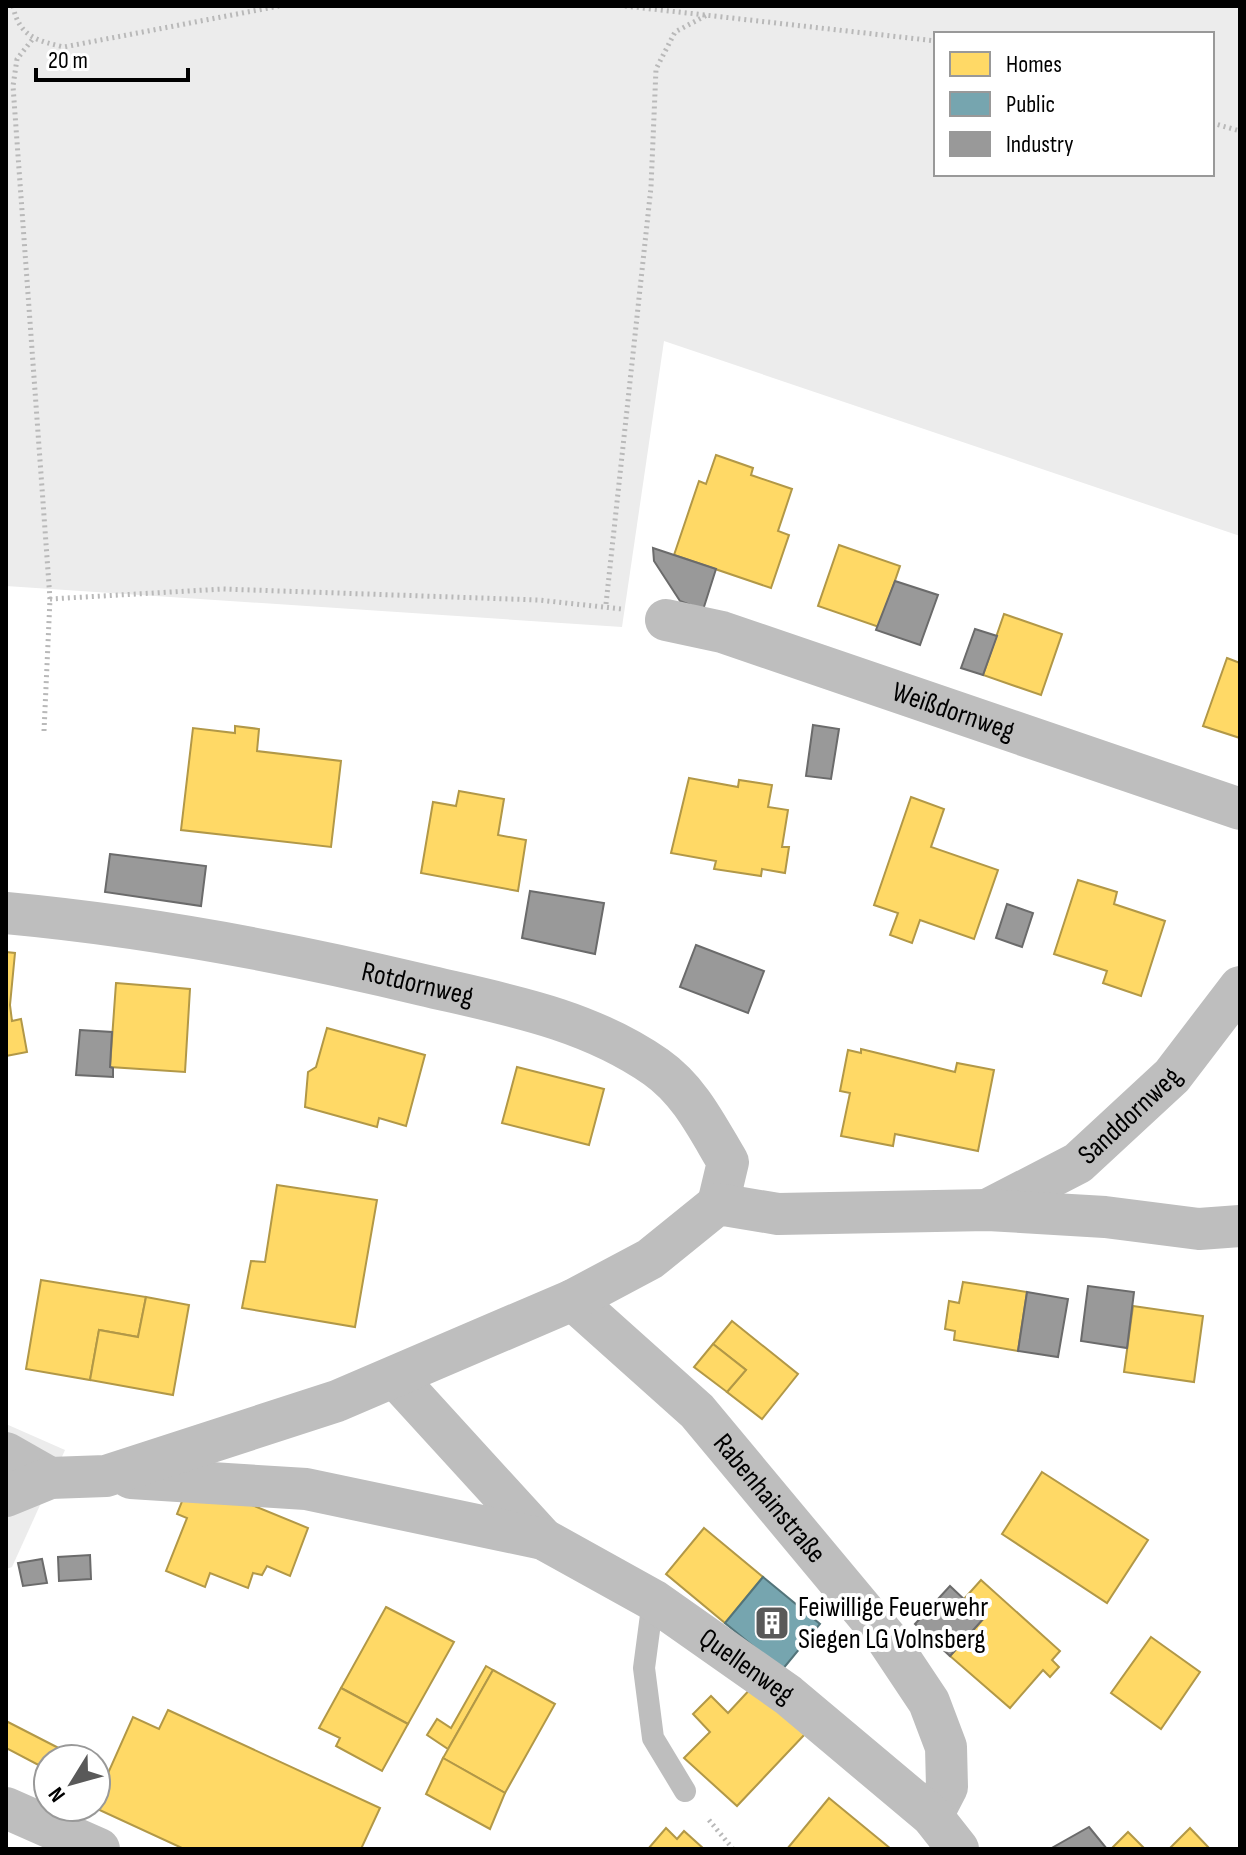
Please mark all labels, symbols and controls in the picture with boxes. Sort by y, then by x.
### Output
scale bar [36,32,188,82]
legend [934,32,1214,176]
text: 20 m [48,46,88,75]
text: Homes [1006,50,1062,79]
text: Public [1006,90,1055,119]
text: Industry [1006,130,1073,159]
street label: Weißdornweg [888,675,1019,747]
street label: Rotdornweg [358,955,477,1013]
street label: Sanddornweg [1071,1061,1189,1171]
street label: Rabenhainstraße [706,1427,833,1570]
place label: Feiwillige Feuerwehr Siegen LG Volnsberg [798,1591,988,1656]
building icon: Feiwillige Feuerwehr Siegen LG Volnsberg [753,1604,791,1642]
street label: Quellenweg [693,1621,801,1711]
north arrow [32,1743,112,1823]
text: N [43,1781,72,1807]

